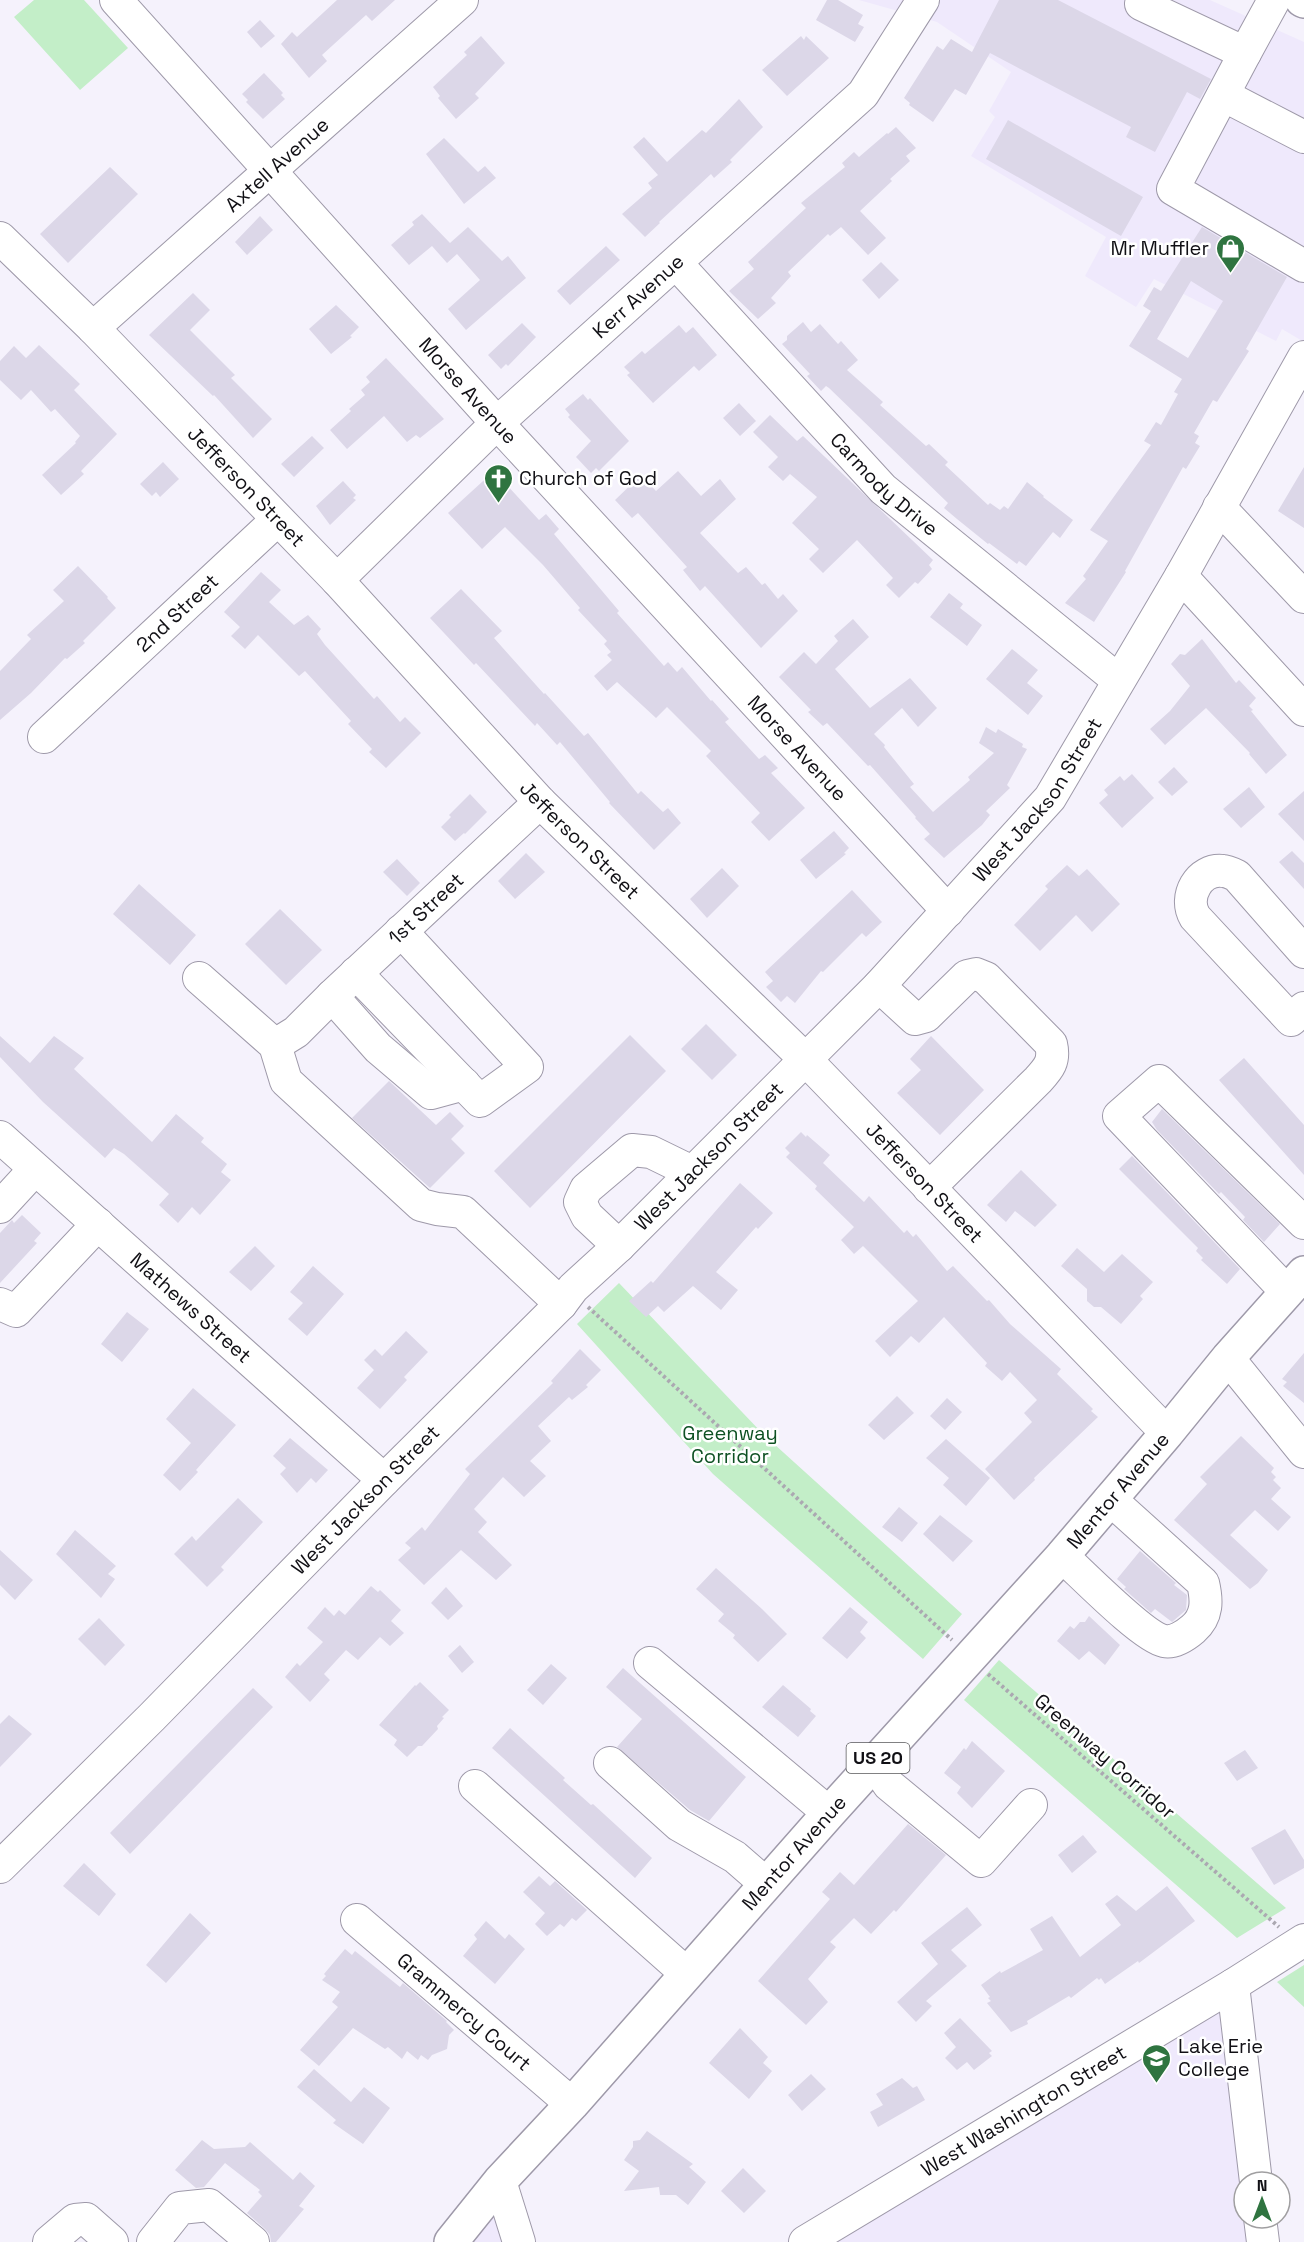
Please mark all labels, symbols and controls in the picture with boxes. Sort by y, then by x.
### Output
street label: Axtell Avenue [219,111,334,218]
shop icon: Mr Muffler [1214,232,1246,274]
place label: Mr Muffler [1110,235,1209,261]
street label: Kerr Avenue [587,248,689,344]
street label: Morse Avenue [413,332,523,450]
street label: Jefferson Street [182,421,311,552]
street label: Carmody Drive [825,427,943,542]
church icon: Church of God [482,462,514,504]
place label: Church of God [519,465,657,491]
street label: 2nd Street [130,568,224,658]
street label: Morse Avenue [742,690,853,807]
street label: West Jackson Street [967,713,1108,887]
street label: Jefferson Street [514,775,645,905]
street label: 1st Street [383,867,469,950]
street label: West Jackson Street [629,1076,789,1236]
street label: Jefferson Street [860,1117,989,1248]
street label: Mathews Street [125,1247,257,1369]
street label: West Jackson Street [286,1419,445,1580]
park label: Greenway Corridor [682,1420,778,1469]
street label: Mentor Avenue [1061,1427,1175,1554]
street label: Greenway Corridor [1029,1688,1181,1824]
road number: US 20 [846,1743,910,1773]
street label: Mentor Avenue [736,1790,852,1916]
street label: Grammercy Court [392,1947,537,2076]
place label: Lake Erie College [1178,2033,1263,2082]
street label: West Washington Street [916,2039,1131,2182]
school or university icon: Lake Erie College [1141,2042,1173,2084]
north arrow [1232,2170,1292,2230]
text: N [1257,2175,1267,2196]

